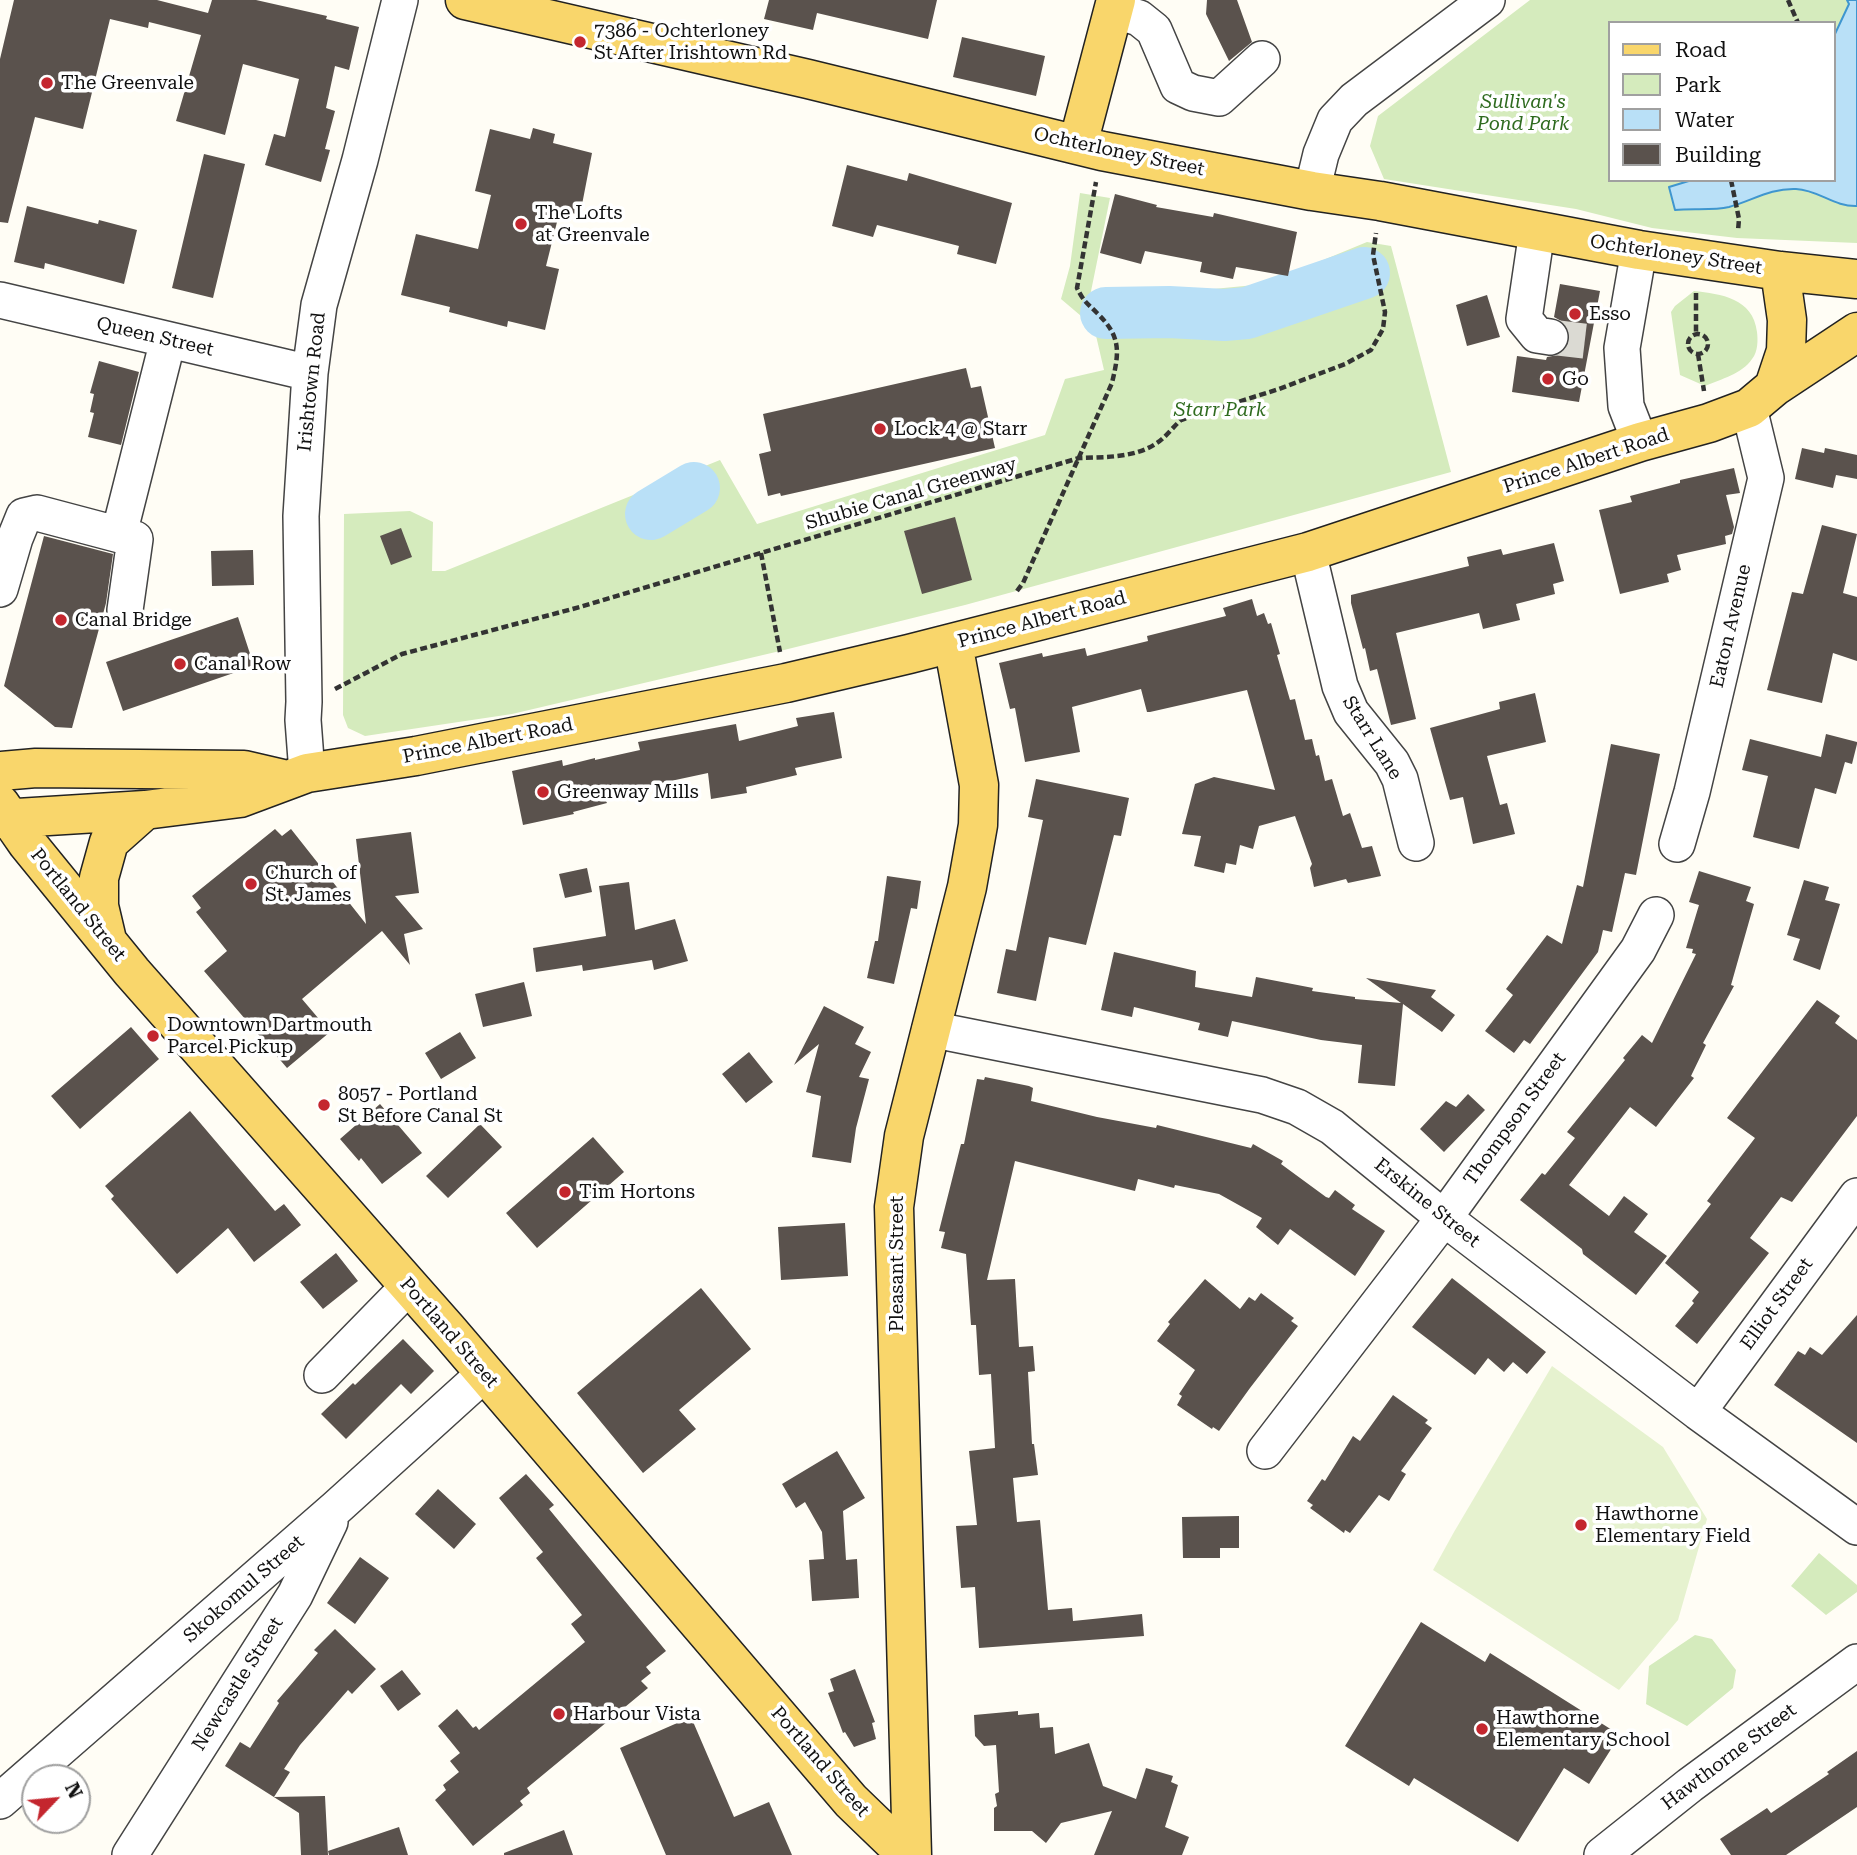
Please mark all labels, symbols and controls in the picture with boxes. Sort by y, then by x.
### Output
place label: 7386 - Ochterloney St After Irishtown Rd [594,20,787,64]
legend [1608,21,1836,182]
marker: 7386 - Ochterloney St After Irishtown Rd [572,34,588,50]
text: Road [1675,38,1727,62]
place label: The Greenvale [61,72,194,94]
text: Park [1675,73,1721,97]
marker: The Greenvale [39,75,55,91]
park label: Sullivan's Pond Park [1477,91,1569,135]
text: Water [1675,108,1734,132]
street label: Ochterloney Street [1032,123,1206,181]
text: Building [1675,143,1761,167]
place label: The Lofts at Greenvale [535,202,650,246]
marker: The Lofts at Greenvale [513,216,529,232]
street label: Ochterloney Street [1588,230,1764,280]
place label: Esso [1589,303,1631,325]
marker: Esso [1567,306,1583,322]
street label: Irishtown Road [293,311,331,453]
street label: Queen Street [94,312,216,362]
place label: Go [1562,368,1589,390]
marker: Go [1540,371,1556,387]
park label: Starr Park [1174,399,1266,421]
place label: Lock 4 @ Starr [894,418,1027,440]
marker: Lock 4 @ Starr [872,421,888,437]
street label: Prince Albert Road [1500,423,1672,499]
street label: Shubie Canal Greenway [803,453,1019,535]
street label: Eaton Avenue [1706,562,1756,690]
street label: Prince Albert Road [955,587,1129,653]
place label: Canal Bridge [75,609,192,631]
marker: Canal Bridge [53,612,69,628]
place label: Canal Row [194,653,291,675]
marker: Canal Row [172,656,188,672]
street label: Starr Lane [1337,692,1407,784]
street label: Prince Albert Road [401,713,575,769]
place label: Greenway Mills [557,781,699,803]
marker: Greenway Mills [535,784,551,800]
street label: Portland Street [26,844,130,966]
place label: Church of St. James [265,862,357,906]
marker: Church of St. James [243,876,259,892]
place label: Downtown Dartmouth Parcel Pickup [167,1014,372,1058]
marker: Downtown Dartmouth Parcel Pickup [145,1028,161,1044]
street label: Thompson Street [1459,1048,1571,1190]
place label: 8057 - Portland St Before Canal St [338,1083,503,1127]
marker: 8057 - Portland St Before Canal St [316,1097,332,1113]
street label: Erskine Street [1370,1154,1484,1252]
place label: Tim Hortons [579,1181,695,1203]
marker: Tim Hortons [557,1184,573,1200]
street label: Pleasant Street [886,1196,908,1332]
street label: Elliot Street [1736,1254,1818,1354]
street label: Portland Street [395,1273,503,1393]
place label: Hawthorne Elementary Field [1595,1503,1751,1547]
marker: Hawthorne Elementary Field [1573,1517,1589,1533]
street label: Skokomul Street [179,1530,309,1648]
street label: Newcastle Street [188,1613,288,1755]
street label: Hawthorne Street [1657,1699,1801,1815]
street label: Portland Street [766,1702,874,1822]
place label: Harbour Vista [573,1703,701,1725]
marker: Harbour Vista [551,1706,567,1722]
place label: Hawthorne Elementary School [1496,1707,1670,1751]
marker: Hawthorne Elementary School [1474,1721,1490,1737]
north arrow [21,1764,91,1834]
text: N [60,1779,87,1802]

